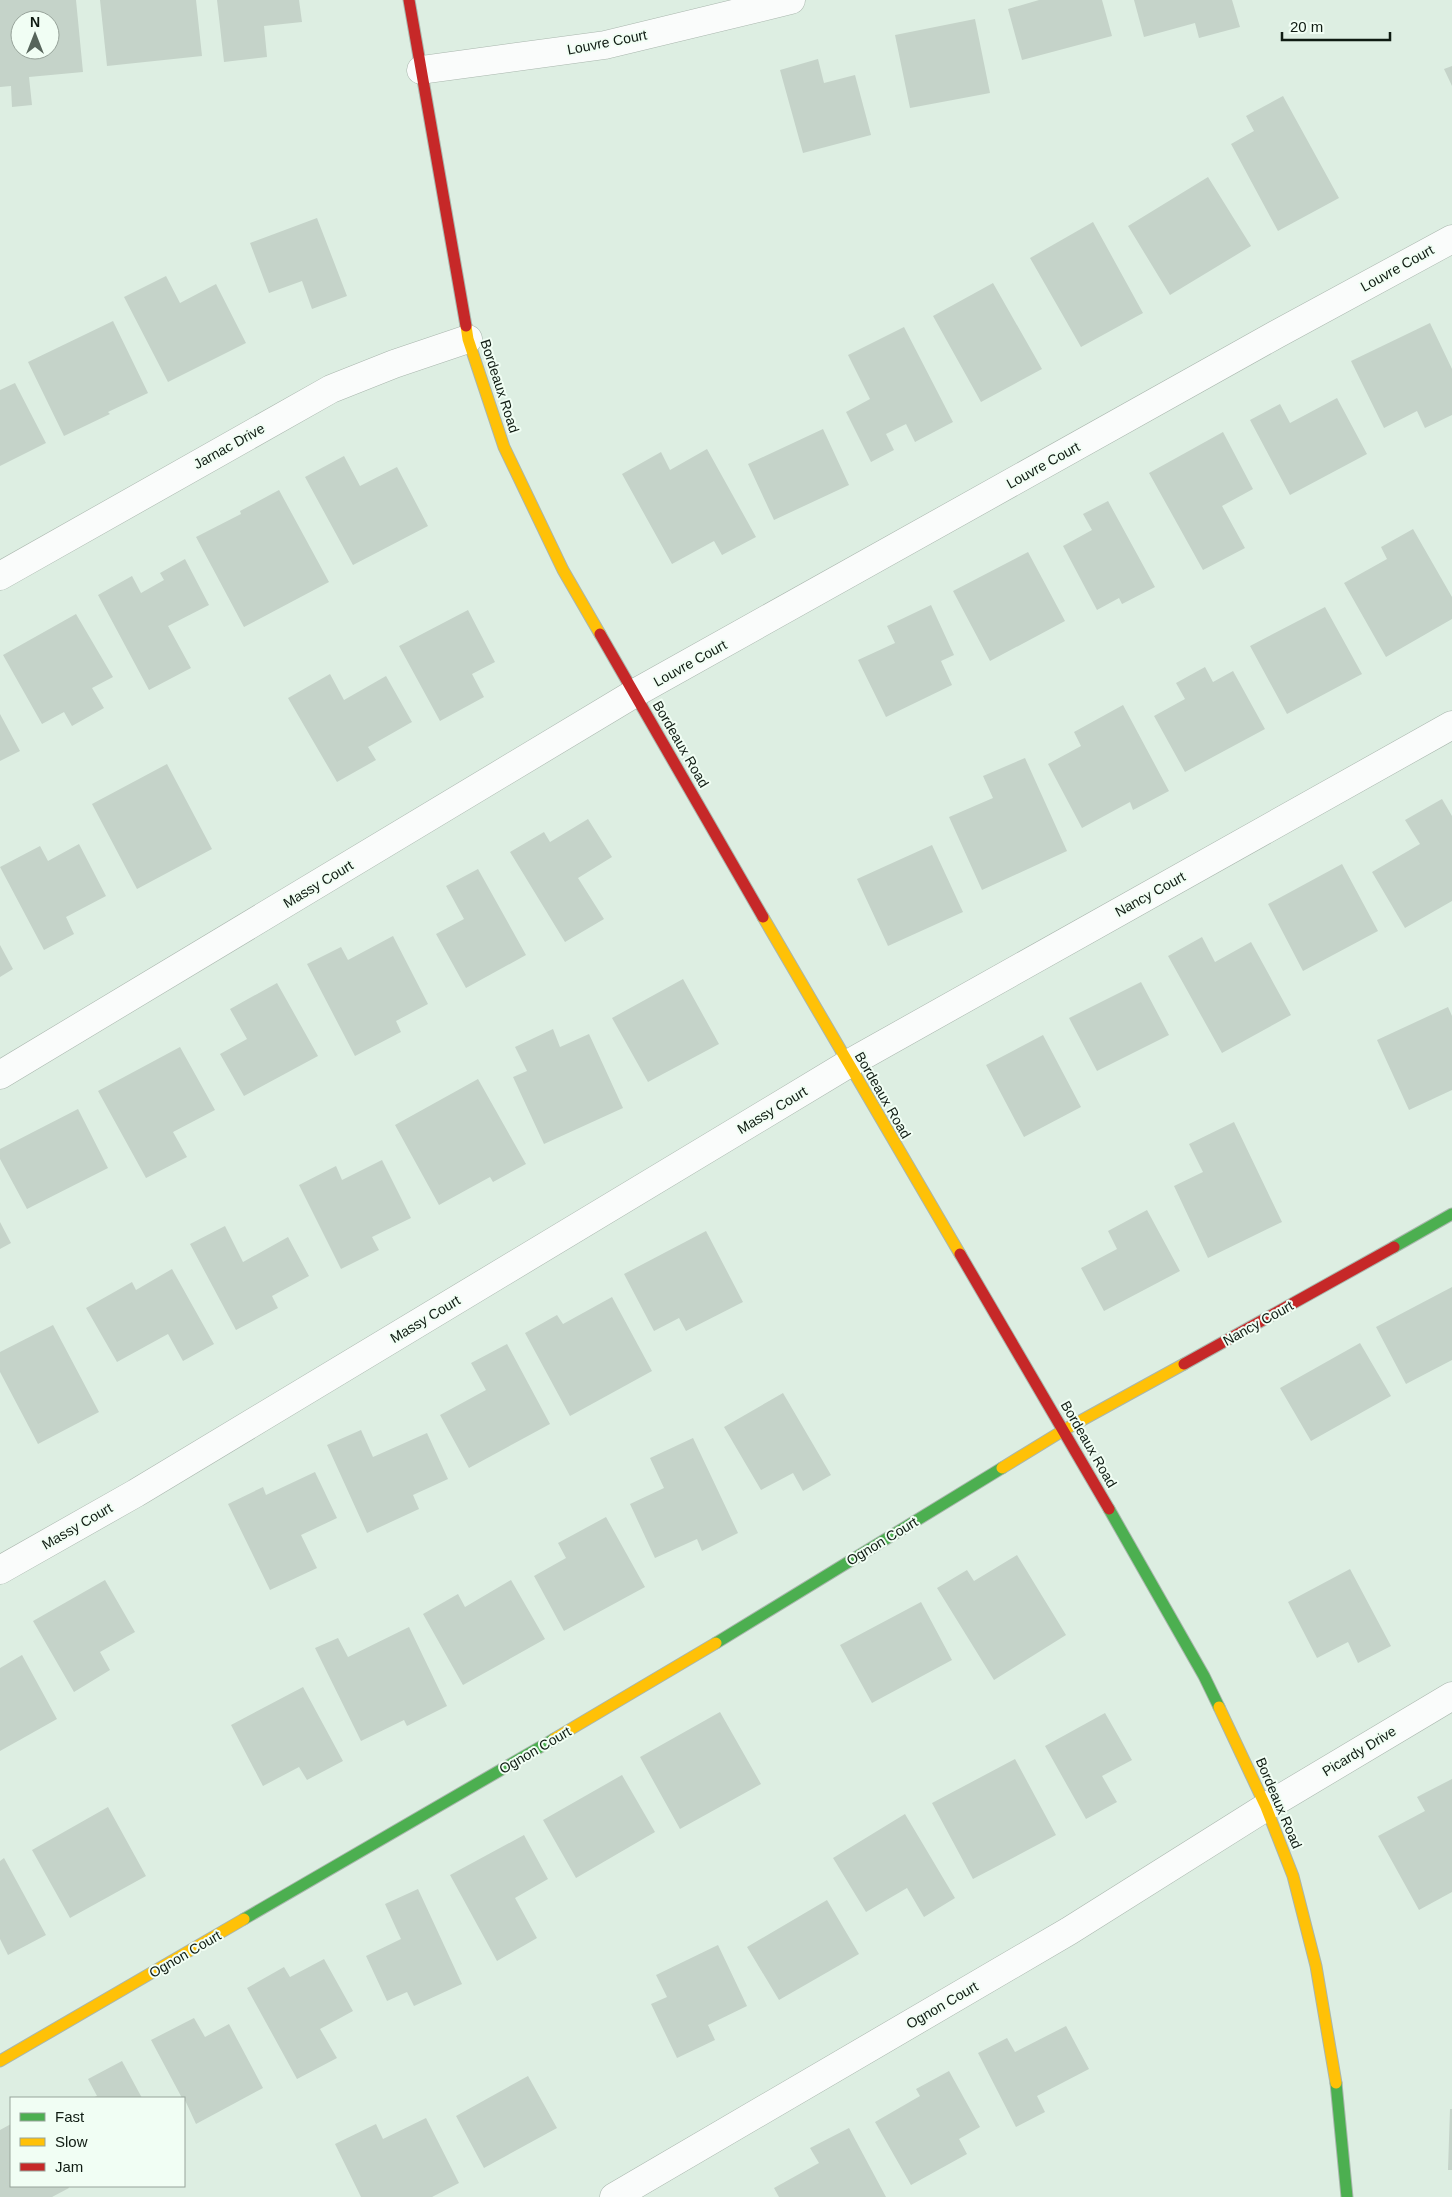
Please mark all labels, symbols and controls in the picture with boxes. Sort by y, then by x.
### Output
north arrow [10,10,60,60]
scale bar [1282,10,1390,42]
text: N [30,14,40,30]
text: 20 m [1290,18,1323,35]
street label: Louvre Court [566,26,648,58]
street label: Louvre Court [1358,241,1436,295]
street label: Bordeaux Road [477,337,523,435]
street label: Jarnac Drive [191,420,267,472]
street label: Louvre Court [1004,438,1082,492]
street label: Louvre Court [651,636,729,690]
street label: Bordeaux Road [650,698,712,790]
street label: Massy Court [280,857,356,911]
street label: Nancy Court [1112,868,1188,920]
street label: Bordeaux Road [852,1049,914,1141]
street label: Massy Court [734,1083,810,1137]
street label: Massy Court [387,1292,463,1346]
street label: Nancy Court [1220,1297,1296,1349]
street label: Bordeaux Road [1058,1398,1120,1490]
street label: Massy Court [39,1499,115,1553]
street label: Ognon Court [844,1513,921,1569]
street label: Ognon Court [496,1723,574,1777]
street label: Picardy Drive [1319,1723,1399,1779]
street label: Bordeaux Road [1253,1755,1305,1851]
street label: Ognon Court [146,1927,224,1981]
street label: Ognon Court [903,1978,981,2032]
legend [10,2097,185,2187]
text: Fast [55,2108,85,2125]
text: Slow [55,2133,88,2150]
text: Jam [55,2158,83,2175]

